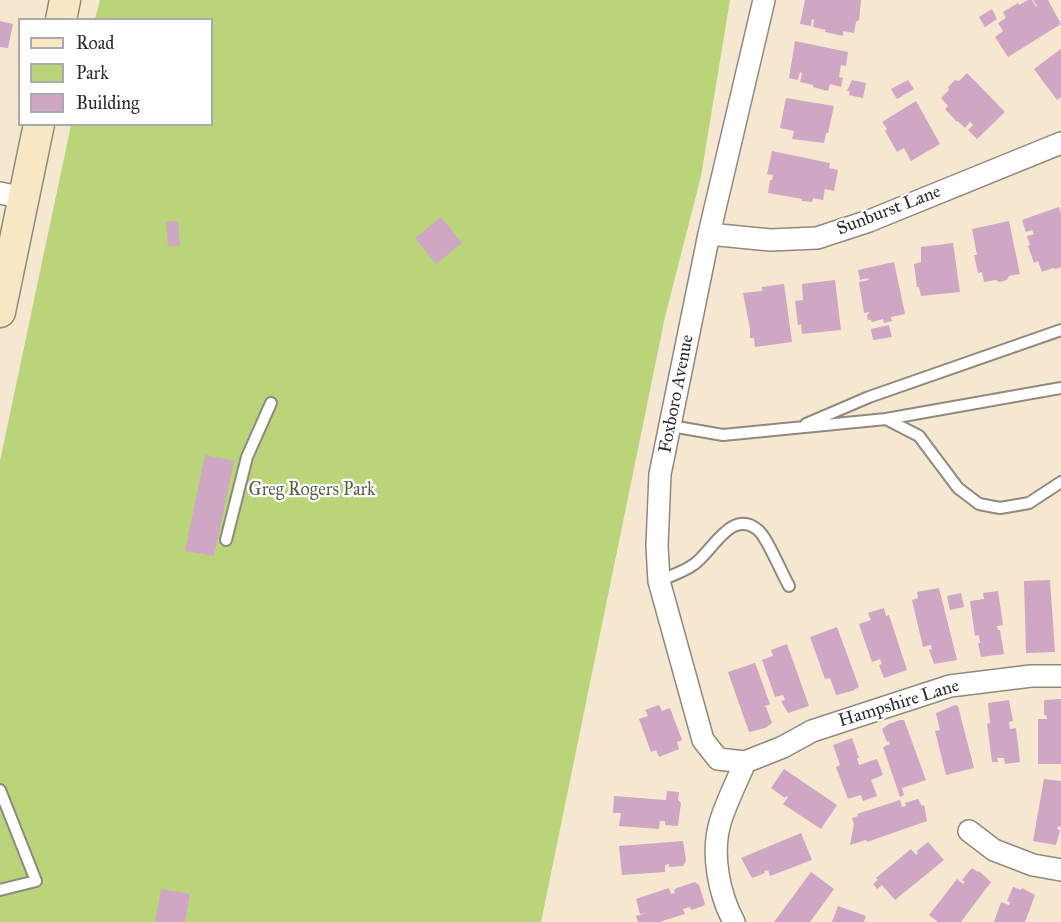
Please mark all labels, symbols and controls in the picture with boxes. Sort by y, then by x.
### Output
legend [18,18,213,126]
text: Road [76,32,114,54]
text: Park [76,62,109,84]
text: Building [76,92,139,114]
street label: Sunburst Lane [834,181,944,241]
street label: Foxboro Avenue [655,333,699,455]
park label: Greg Rogers Park [249,480,375,502]
street label: Hampshire Lane [836,675,962,733]

